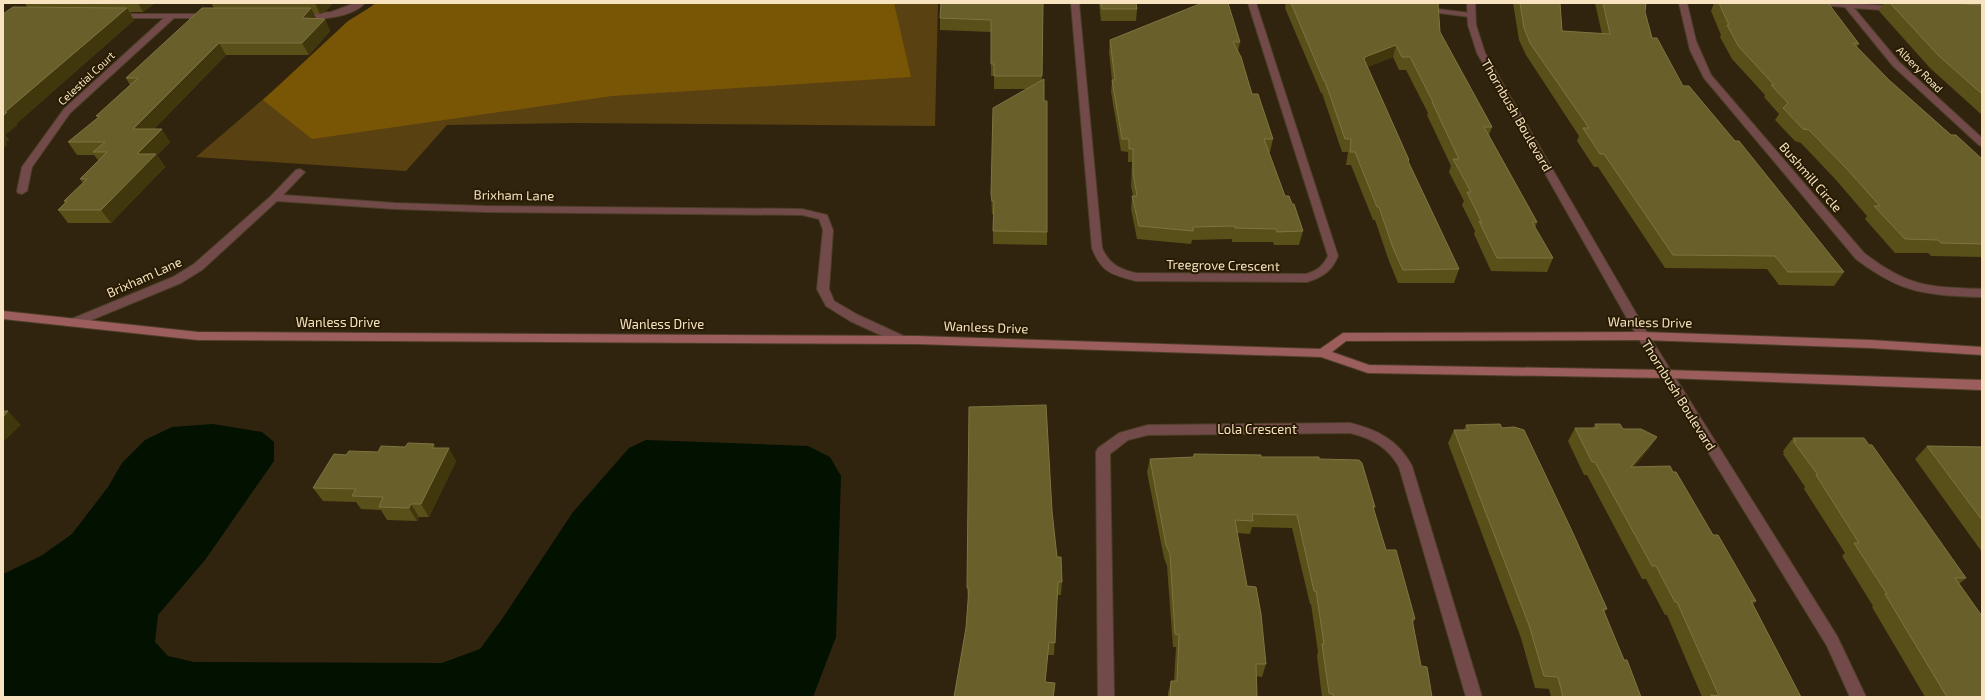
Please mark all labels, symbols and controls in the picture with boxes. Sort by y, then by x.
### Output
street label: Albery Road [1894,43,1946,95]
street label: Celestial Court [55,48,117,108]
street label: Thornbush Boulevard [1478,56,1556,174]
street label: Bushmill Circle [1776,139,1846,215]
street label: Brixham Lane [474,186,554,204]
street label: Brixham Lane [104,253,184,301]
street label: Treegrove Crescent [1166,256,1280,274]
street label: Wanless Drive [1608,313,1692,331]
street label: Wanless Drive [296,314,380,330]
street label: Wanless Drive [620,316,704,332]
street label: Wanless Drive [943,318,1029,336]
street label: Thornbush Boulevard [1638,337,1720,453]
street label: Lola Crescent [1217,421,1297,437]

